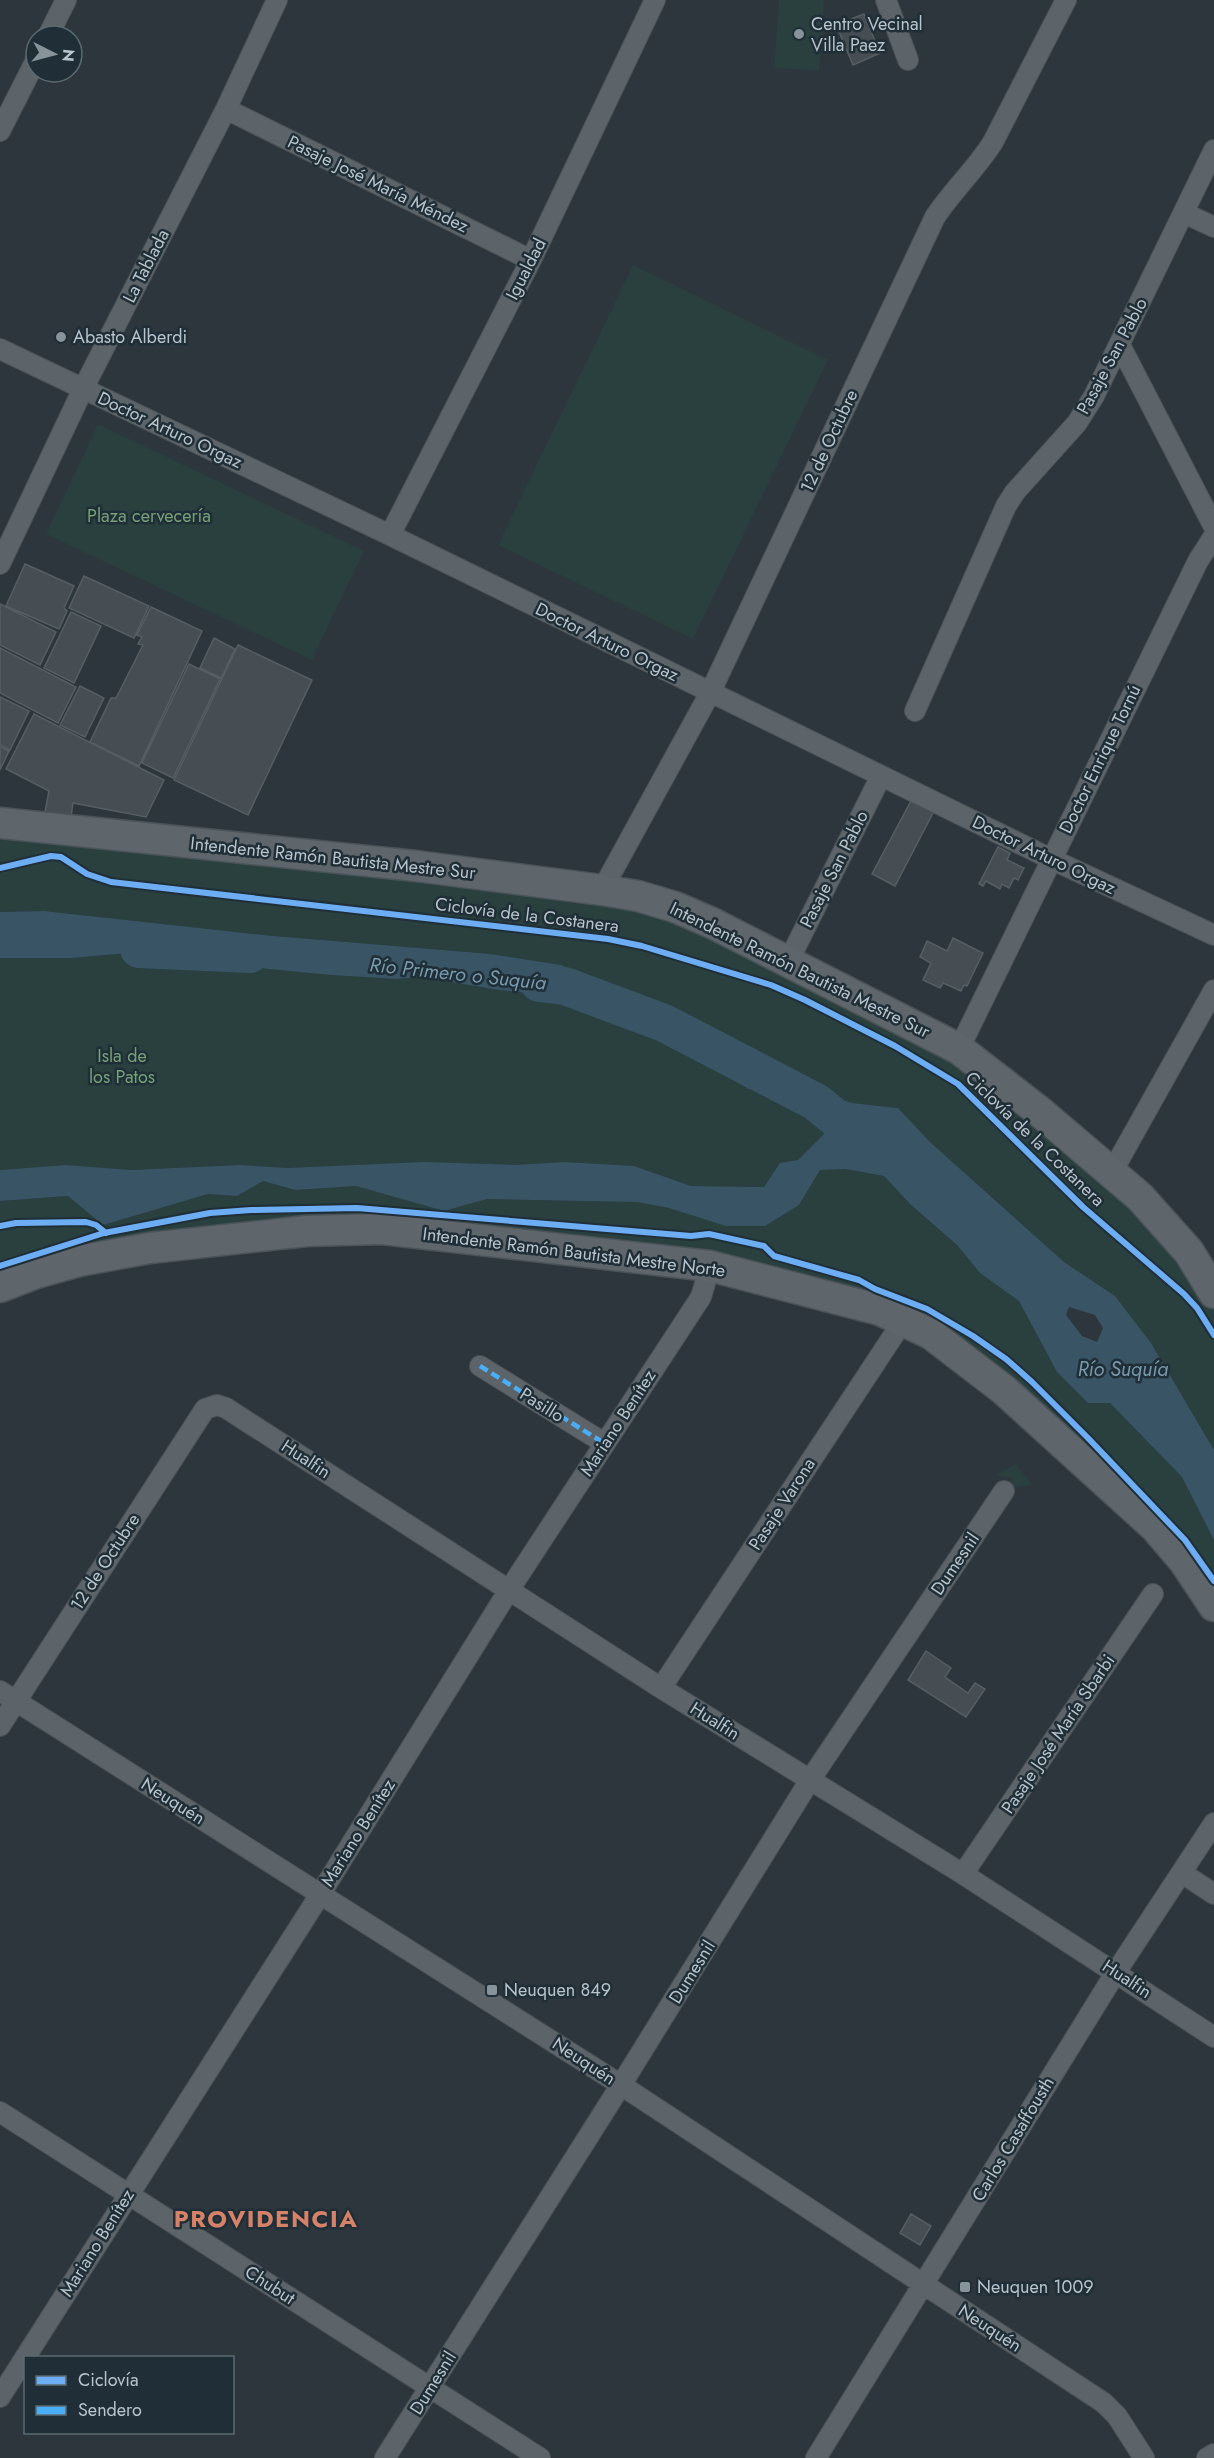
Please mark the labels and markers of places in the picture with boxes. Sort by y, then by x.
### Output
place label: Centro Vecinal Villa Paez [811,11,923,58]
marker: Centro Vecinal Villa Paez [792,27,806,41]
place label: Abasto Alberdi [73,324,187,350]
marker: Abasto Alberdi [54,330,68,344]
place label: Neuquen 849 [504,1977,611,2003]
marker: Neuquen 849 [485,1983,499,1997]
place label: Neuquen 1009 [977,2274,1094,2300]
marker: Neuquen 1009 [958,2280,972,2294]

